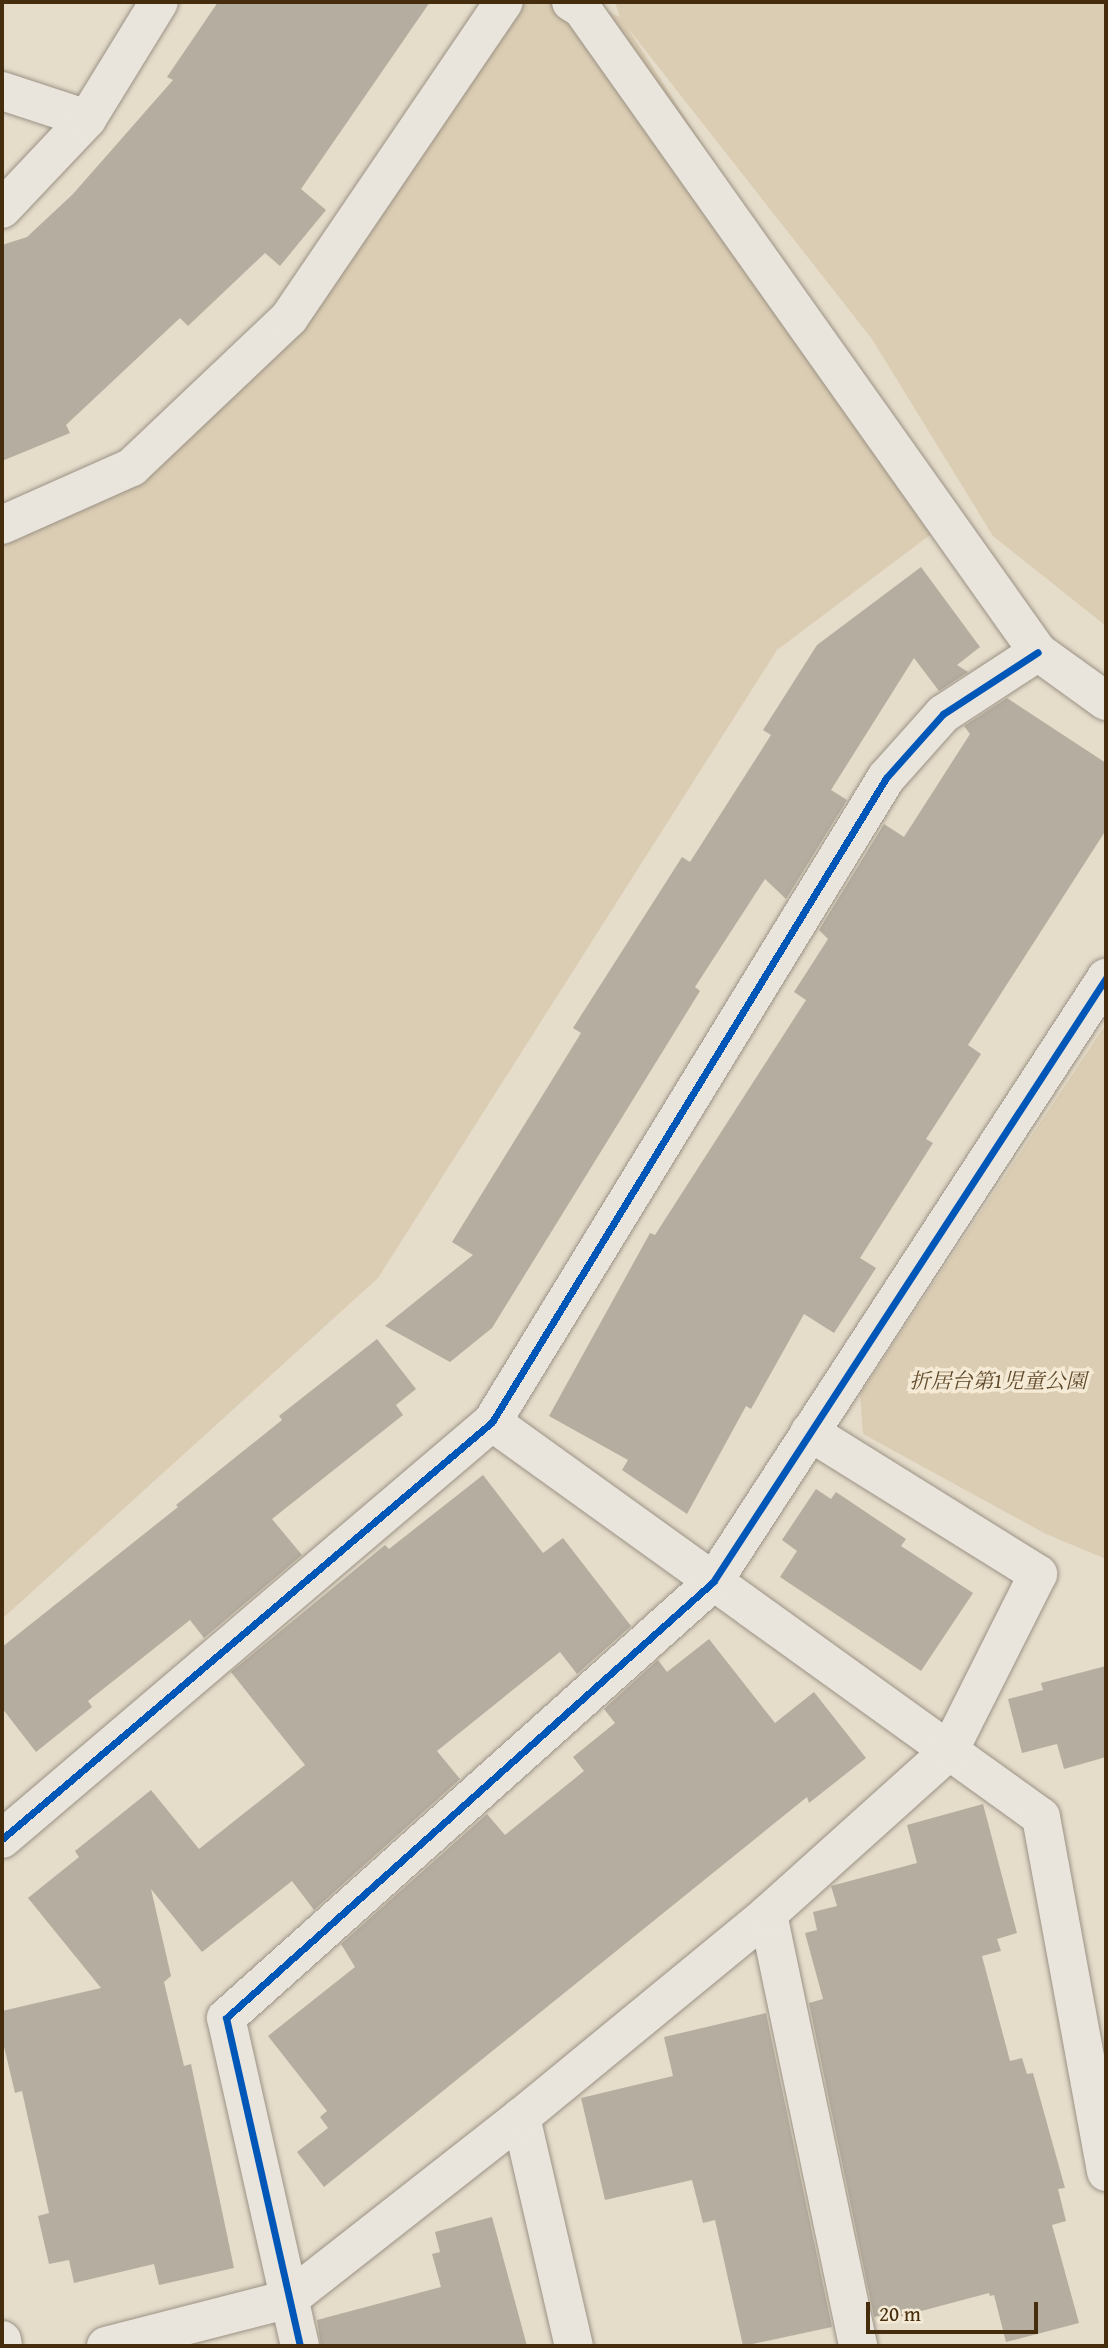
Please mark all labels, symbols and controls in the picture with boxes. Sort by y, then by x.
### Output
park label: 折居台第1児童公園 [910,1368,1086,1394]
scale bar [870,2288,1042,2332]
text: 20 m [879,2298,921,2329]

